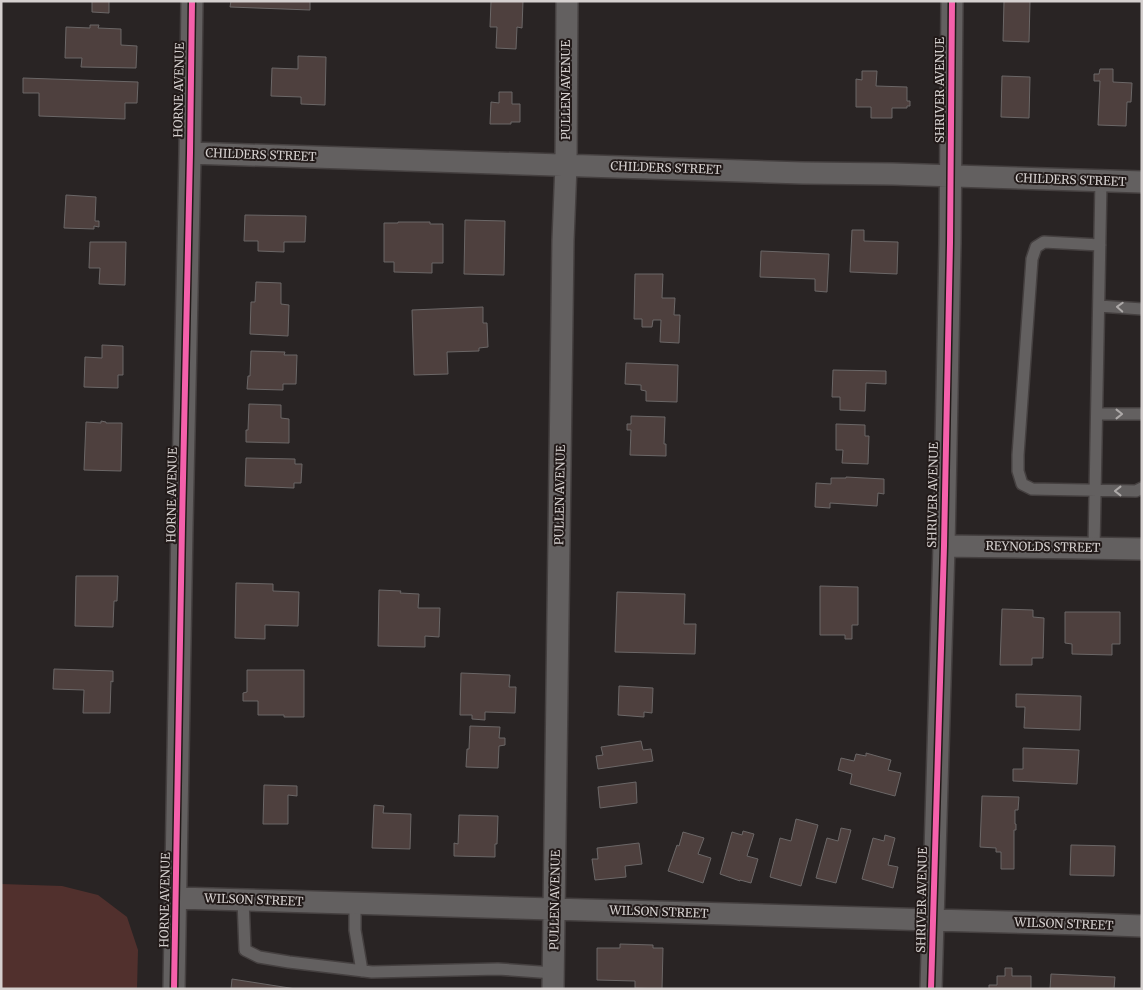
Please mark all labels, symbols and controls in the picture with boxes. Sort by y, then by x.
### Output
street label: SHRIVER AVENUE [932,37,947,143]
street label: PULLEN AVENUE [558,40,573,140]
street label: HORNE AVENUE [170,42,187,138]
street label: CHILDERS STREET [205,145,317,164]
street label: CHILDERS STREET [610,158,722,177]
street label: CHILDERS STREET [1015,170,1127,189]
one-way arrow [1116,302,1124,313]
one-way arrow [1116,409,1123,419]
street label: SHRIVER AVENUE [924,442,941,548]
street label: PULLEN AVENUE [551,444,568,545]
street label: HORNE AVENUE [163,447,180,543]
one-way arrow [1114,486,1122,496]
street label: REYNOLDS STREET [985,538,1101,555]
street label: SHRIVER AVENUE [913,847,930,953]
street label: PULLEN AVENUE [546,849,563,950]
street label: HORNE AVENUE [156,852,173,948]
street label: WILSON STREET [203,890,304,909]
street label: WILSON STREET [608,902,709,921]
street label: WILSON STREET [1013,914,1114,933]

